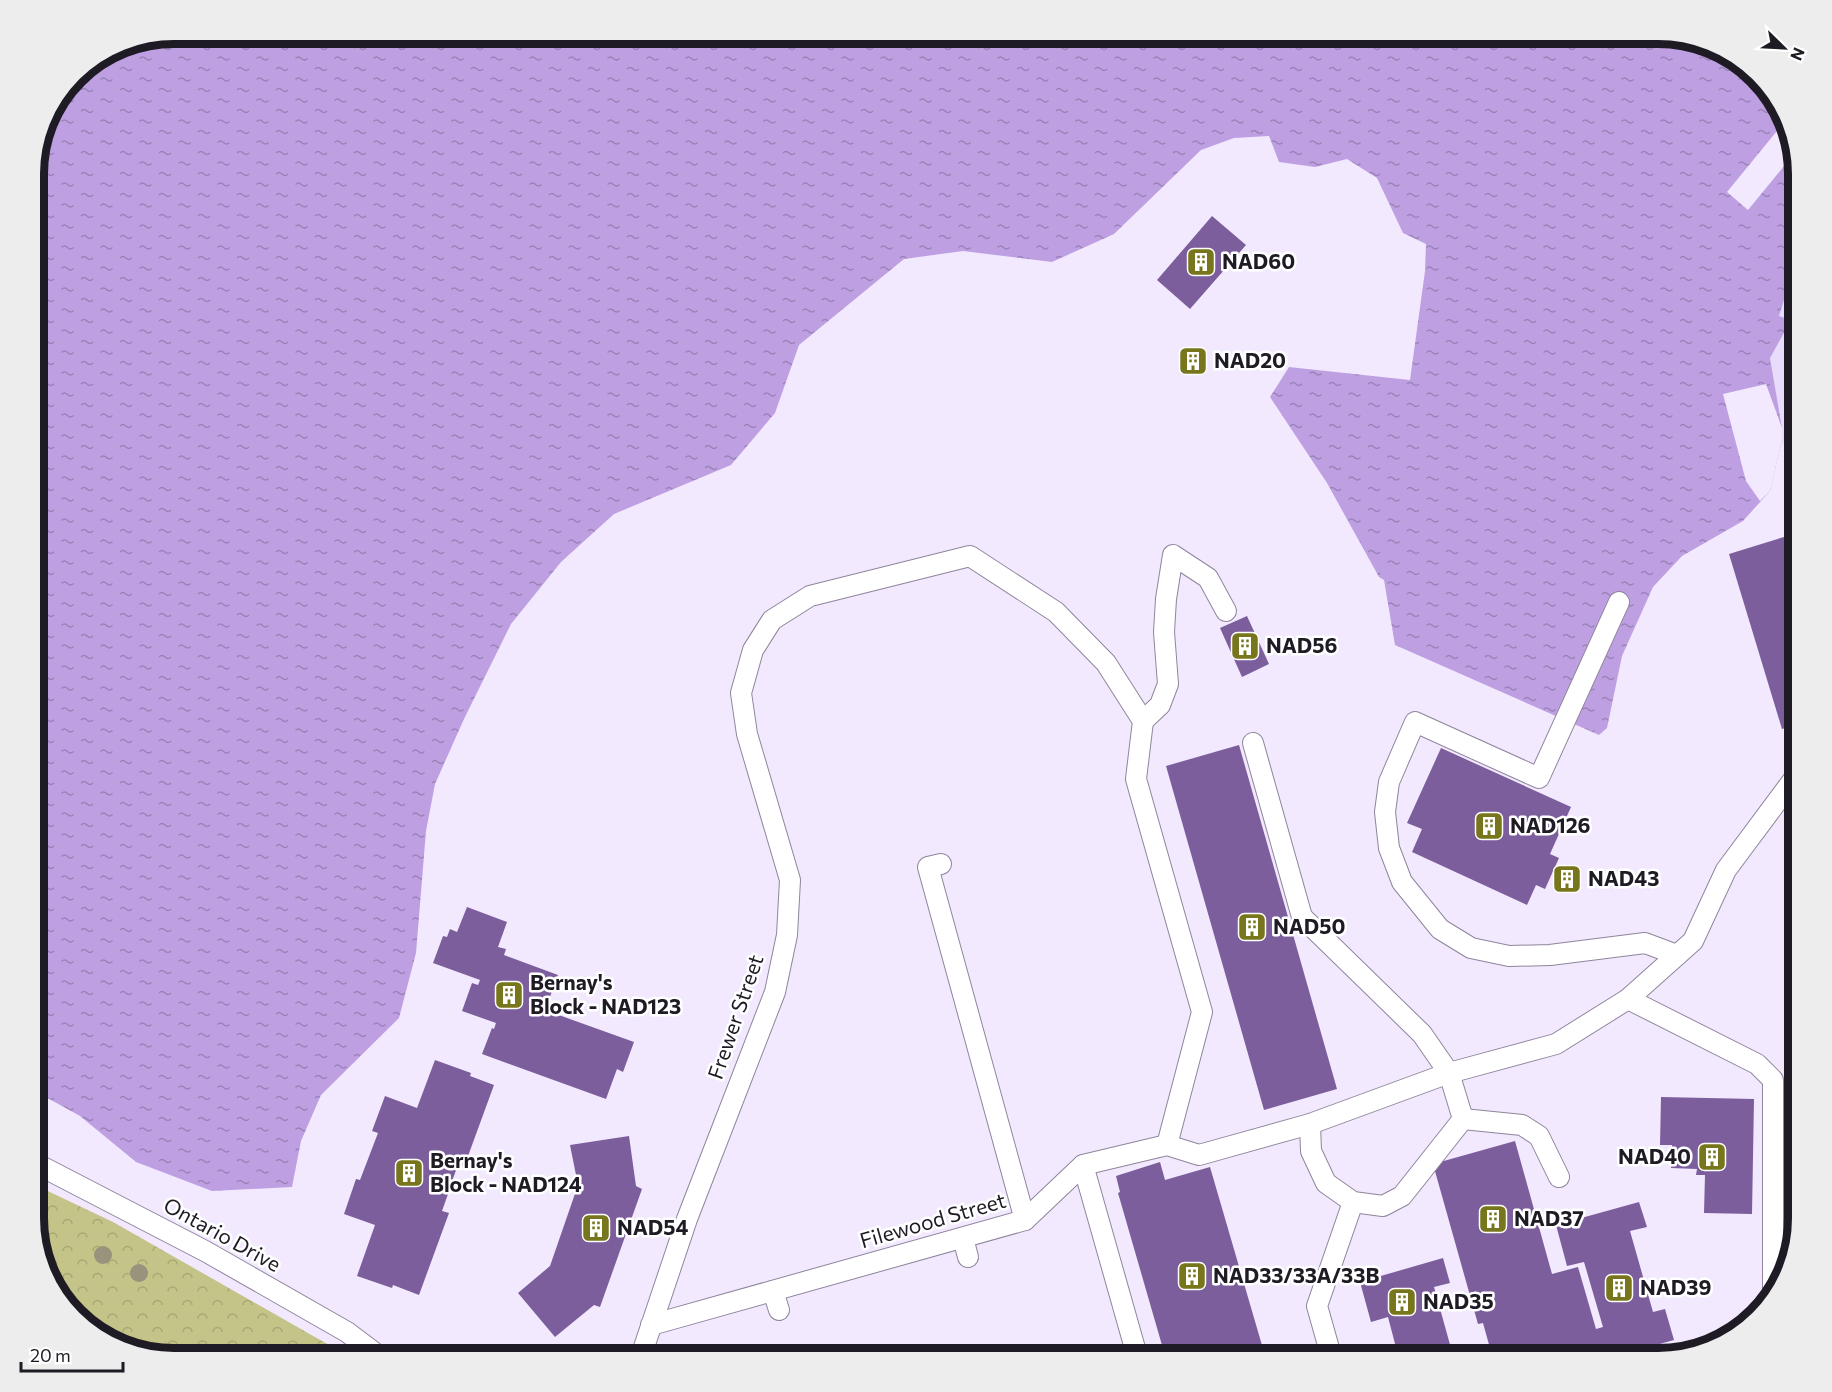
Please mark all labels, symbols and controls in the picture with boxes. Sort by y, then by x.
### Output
north arrow [1754,18,1814,78]
text: N [1787,45,1809,64]
building icon: NAD60 [1185,246,1217,278]
place label: NAD60 [1222,248,1295,273]
building icon: NAD20 [1177,345,1209,377]
place label: NAD20 [1214,347,1286,372]
building icon: NAD56 [1229,630,1261,662]
place label: NAD56 [1266,632,1337,657]
building icon: NAD126 [1473,810,1505,842]
place label: NAD126 [1510,812,1591,837]
building icon: NAD43 [1551,863,1583,895]
place label: NAD43 [1588,865,1659,890]
building icon: NAD50 [1236,911,1268,943]
place label: NAD50 [1273,913,1345,938]
street label: Frewer Street [702,951,768,1082]
place label: Bernay's Block - NAD123 [530,969,681,1018]
building icon: Bernay's Block - NAD123 [493,979,525,1011]
building icon: NAD40 [1696,1141,1728,1173]
place label: NAD40 [1618,1143,1691,1168]
place label: Bernay's Block - NAD124 [430,1147,582,1196]
building icon: Bernay's Block - NAD124 [393,1157,425,1189]
street label: Filewood Street [857,1187,1008,1252]
street label: Ontario Drive [160,1191,286,1276]
building icon: NAD37 [1477,1203,1509,1235]
place label: NAD37 [1514,1205,1584,1230]
building icon: NAD54 [580,1212,612,1244]
place label: NAD54 [617,1214,688,1239]
building icon: NAD33/33A/33B [1176,1260,1208,1292]
place label: NAD33/33A/33B [1213,1262,1379,1287]
building icon: NAD39 [1603,1272,1635,1304]
place label: NAD39 [1640,1274,1711,1299]
building icon: NAD35 [1386,1286,1418,1318]
place label: NAD35 [1423,1288,1494,1313]
scale bar [21,1335,123,1373]
text: 20 m [30,1344,71,1366]

